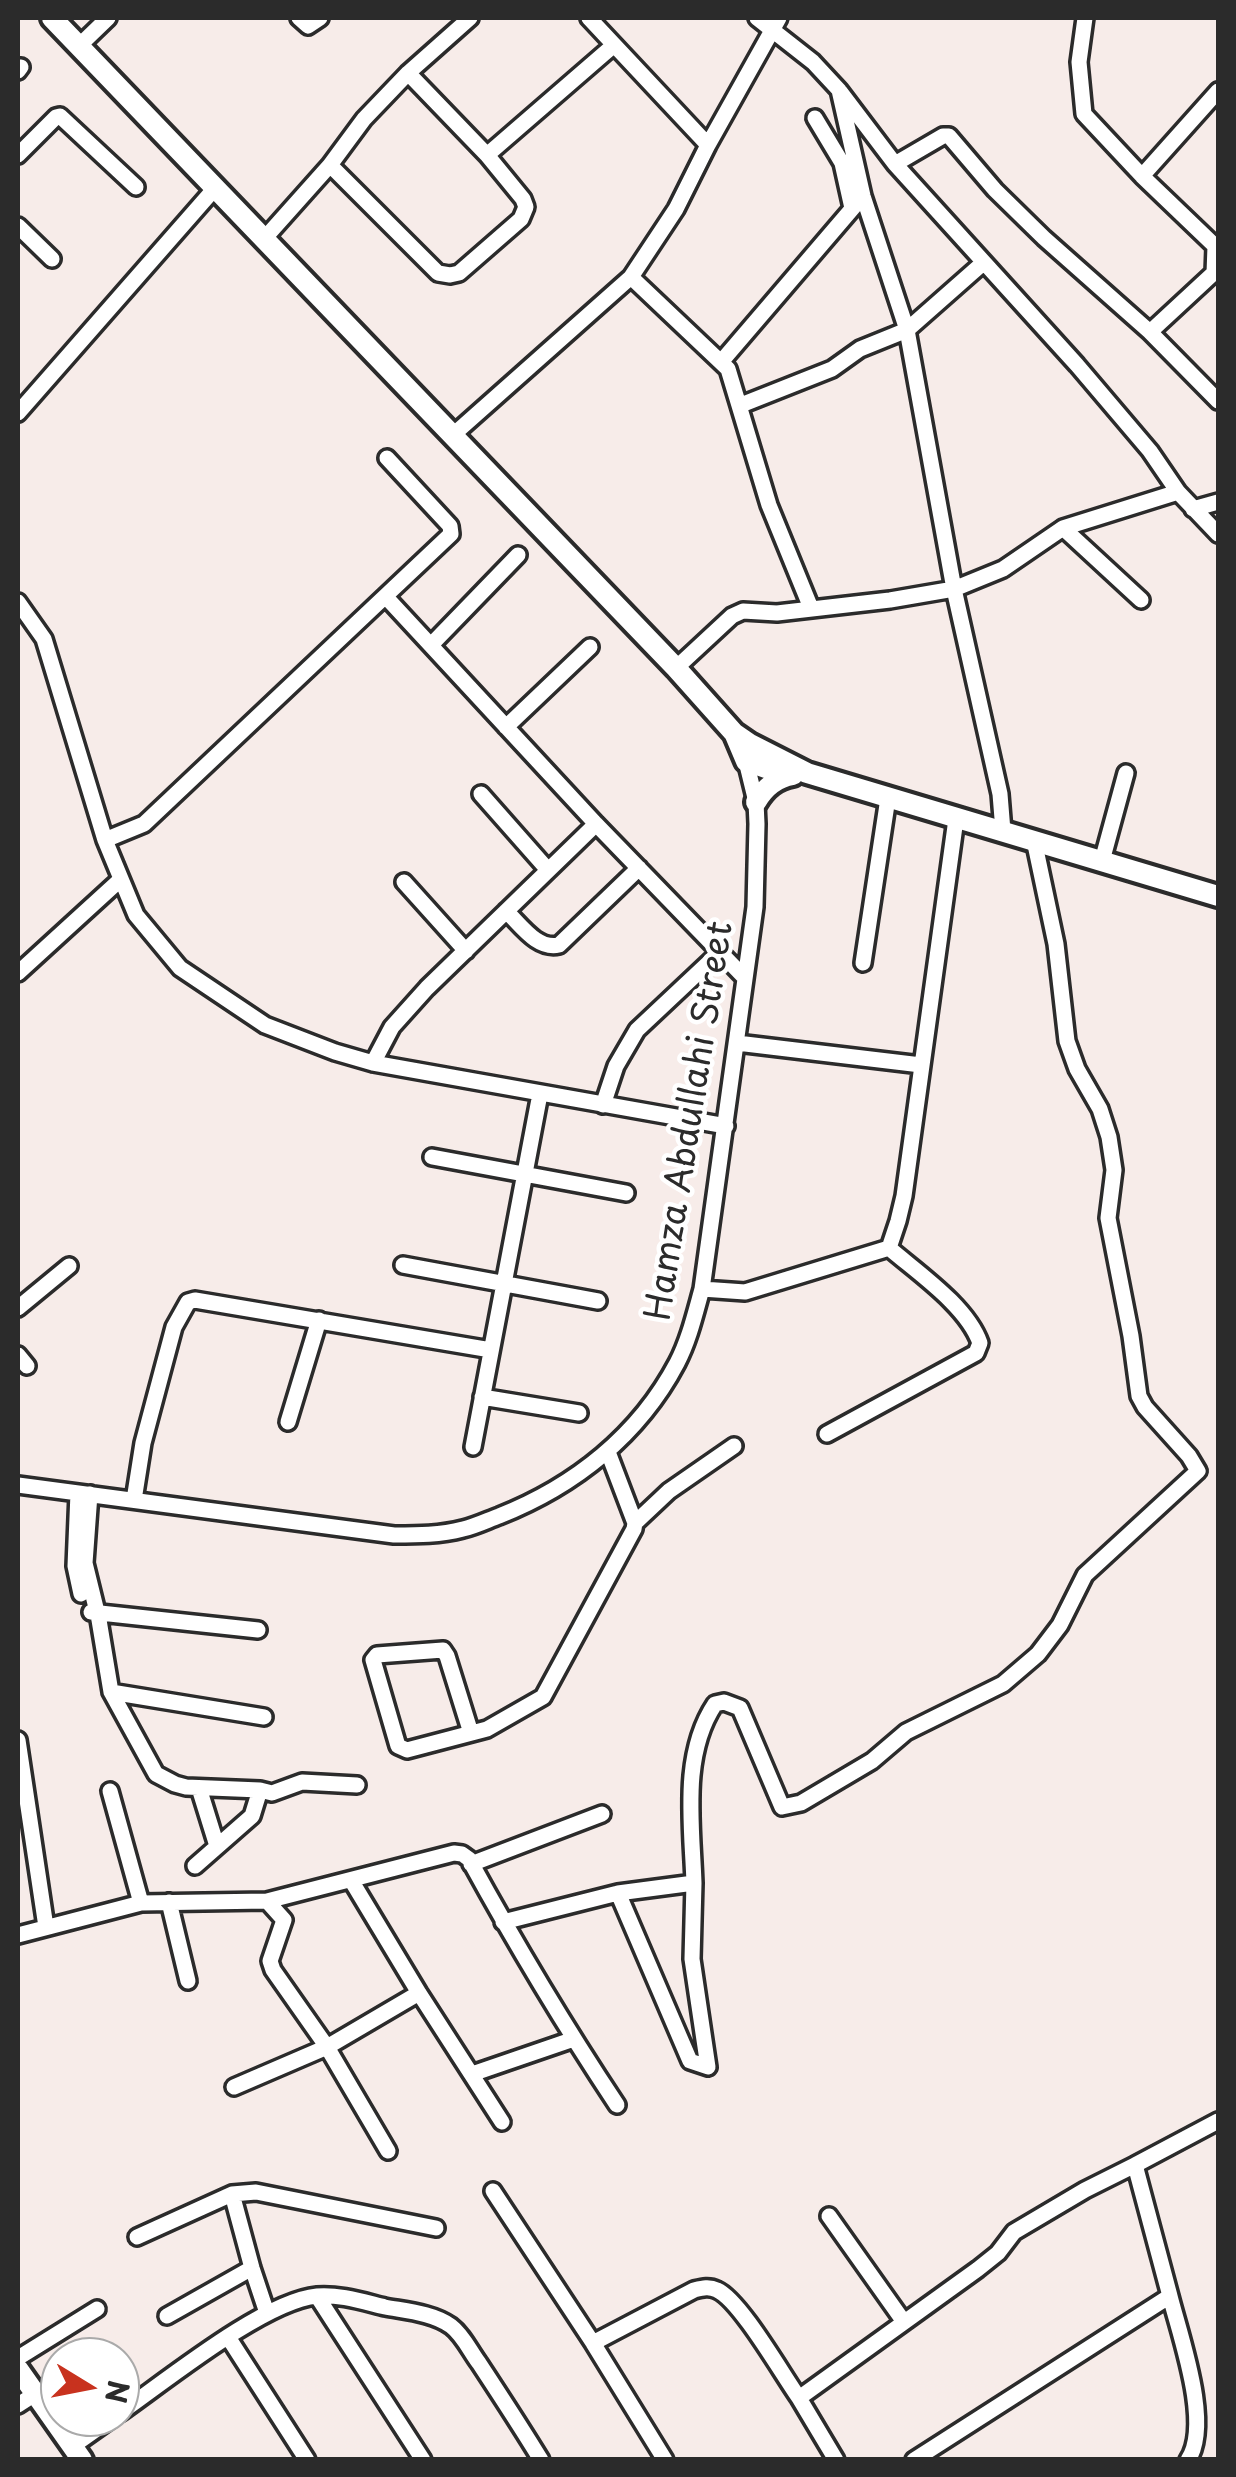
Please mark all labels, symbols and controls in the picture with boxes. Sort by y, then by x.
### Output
street label: Hamza Abdullahi Street [639,919,743,1323]
north arrow [40,2337,140,2437]
text: N [95,2377,141,2407]

